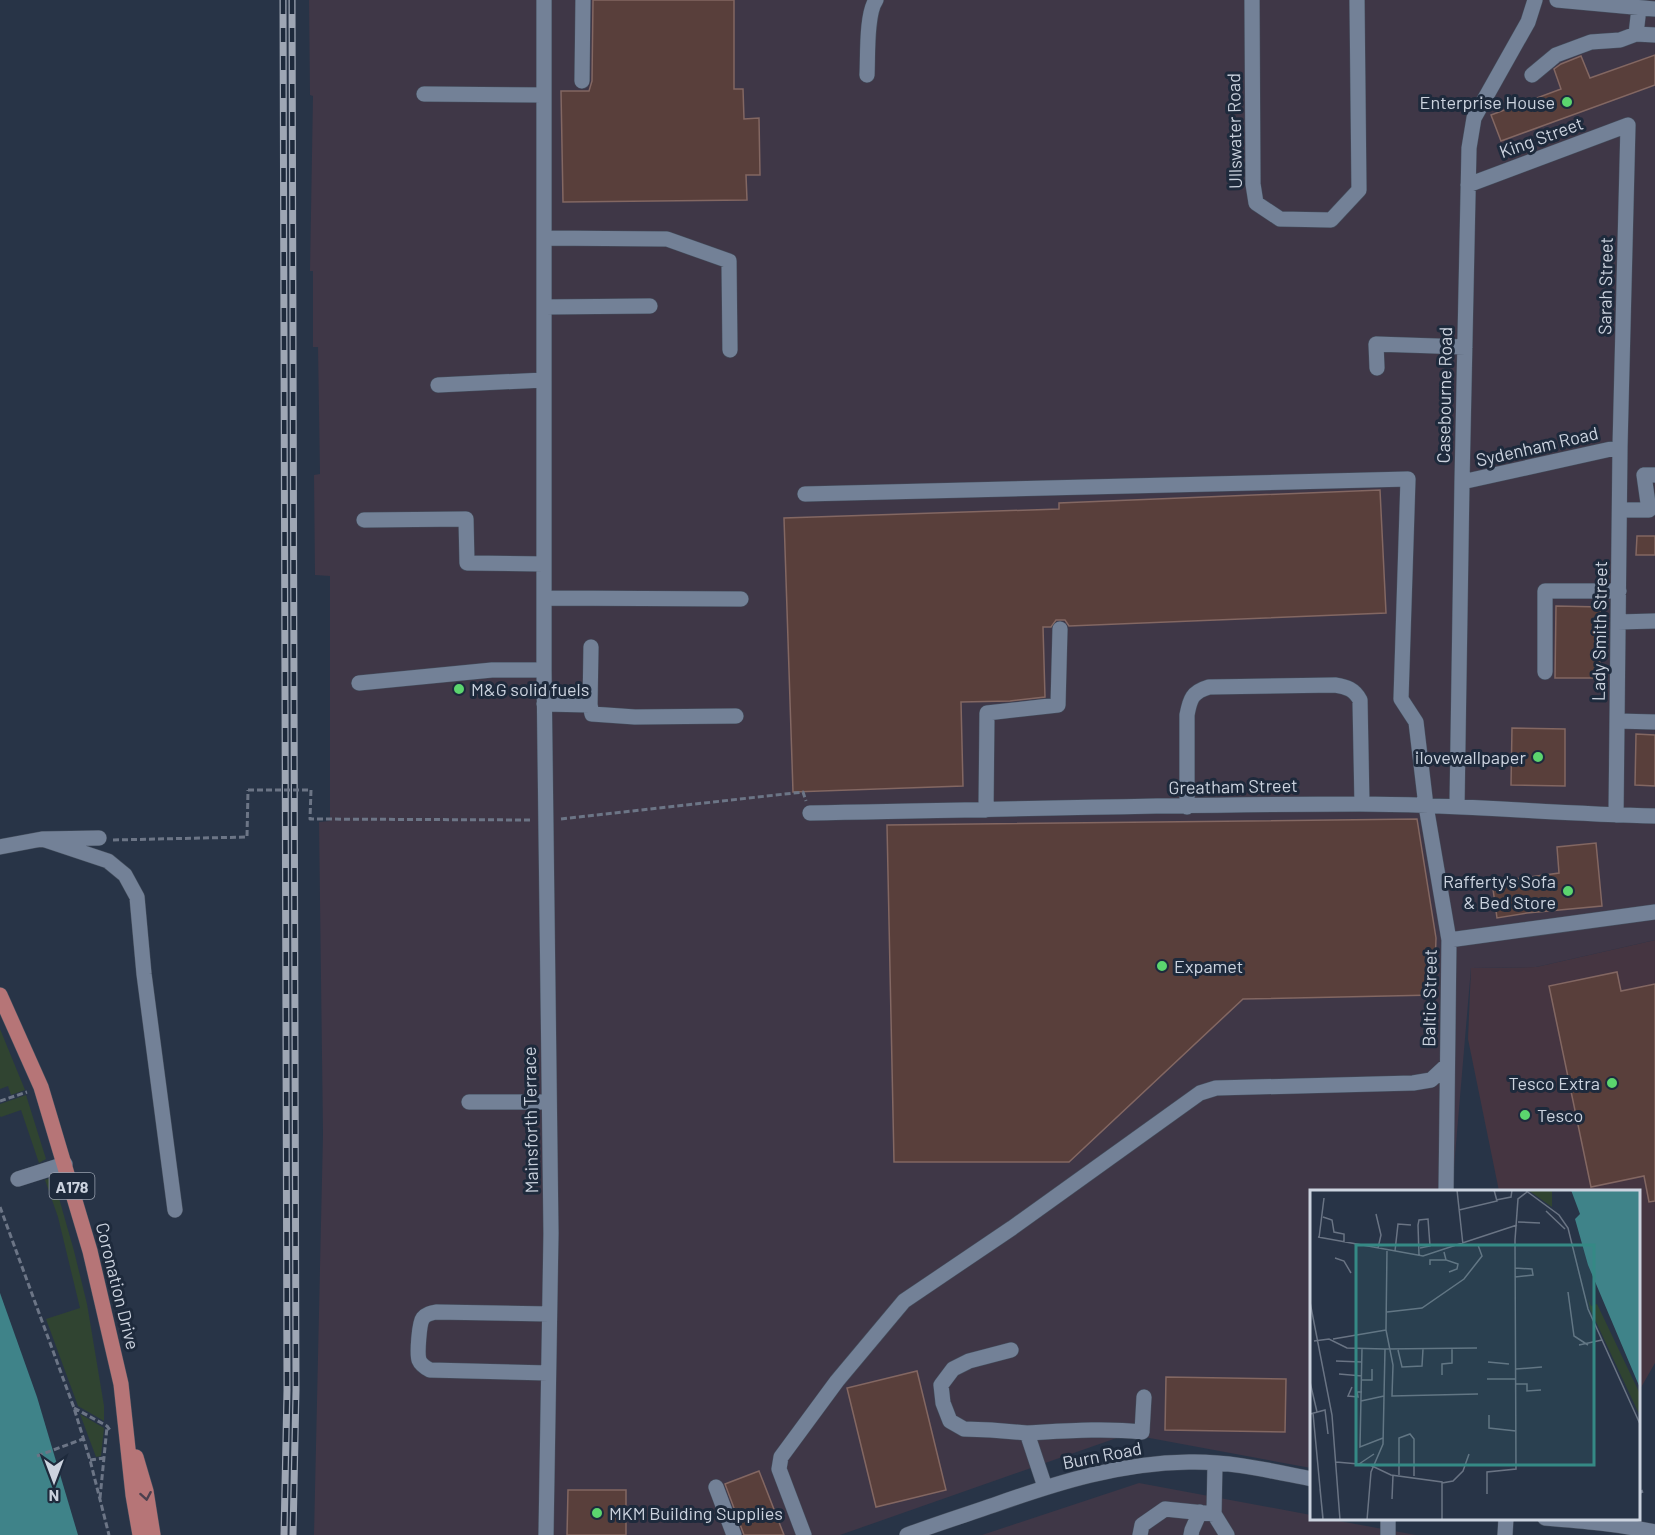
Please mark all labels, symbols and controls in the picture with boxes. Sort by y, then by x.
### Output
street label: Ullswater Road [1222,73,1246,189]
place label: Enterprise House [1420,91,1555,113]
marker: Enterprise House [1560,95,1574,109]
street label: King Street [1496,112,1586,162]
street label: Sarah Street [1593,237,1617,335]
street label: Casebourne Road [1432,327,1456,463]
street label: Sydenham Road [1474,421,1600,471]
street label: Lady Smith Street [1587,561,1611,701]
place label: M&G solid fuels [471,678,589,700]
marker: M&G solid fuels [452,682,466,696]
place label: ilovewallpaper [1415,746,1526,768]
marker: ilovewallpaper [1531,750,1545,764]
street label: Greatham Street [1168,774,1298,798]
place label: Rafferty's Sofa & Bed Store [1443,870,1556,913]
marker: Rafferty's Sofa & Bed Store [1561,884,1575,898]
street label: Baltic Street [1417,949,1441,1047]
place label: Expamet [1174,955,1243,977]
marker: Expamet [1155,959,1169,973]
street label: Mainsforth Terrace [518,1046,542,1194]
place label: Tesco Extra [1508,1072,1600,1094]
marker: Tesco Extra [1605,1076,1619,1090]
place label: Tesco [1537,1104,1583,1126]
marker: Tesco [1518,1108,1532,1122]
road number: A178 [50,1173,94,1199]
inset map [1310,1190,1640,1520]
street label: Coronation Drive [92,1220,144,1352]
street label: Burn Road [1060,1437,1144,1473]
north arrow [24,1451,84,1511]
text: N [49,1487,59,1506]
one-way arrow [139,1491,152,1501]
place label: MKM Building Supplies [609,1502,783,1524]
marker: MKM Building Supplies [590,1506,604,1520]

